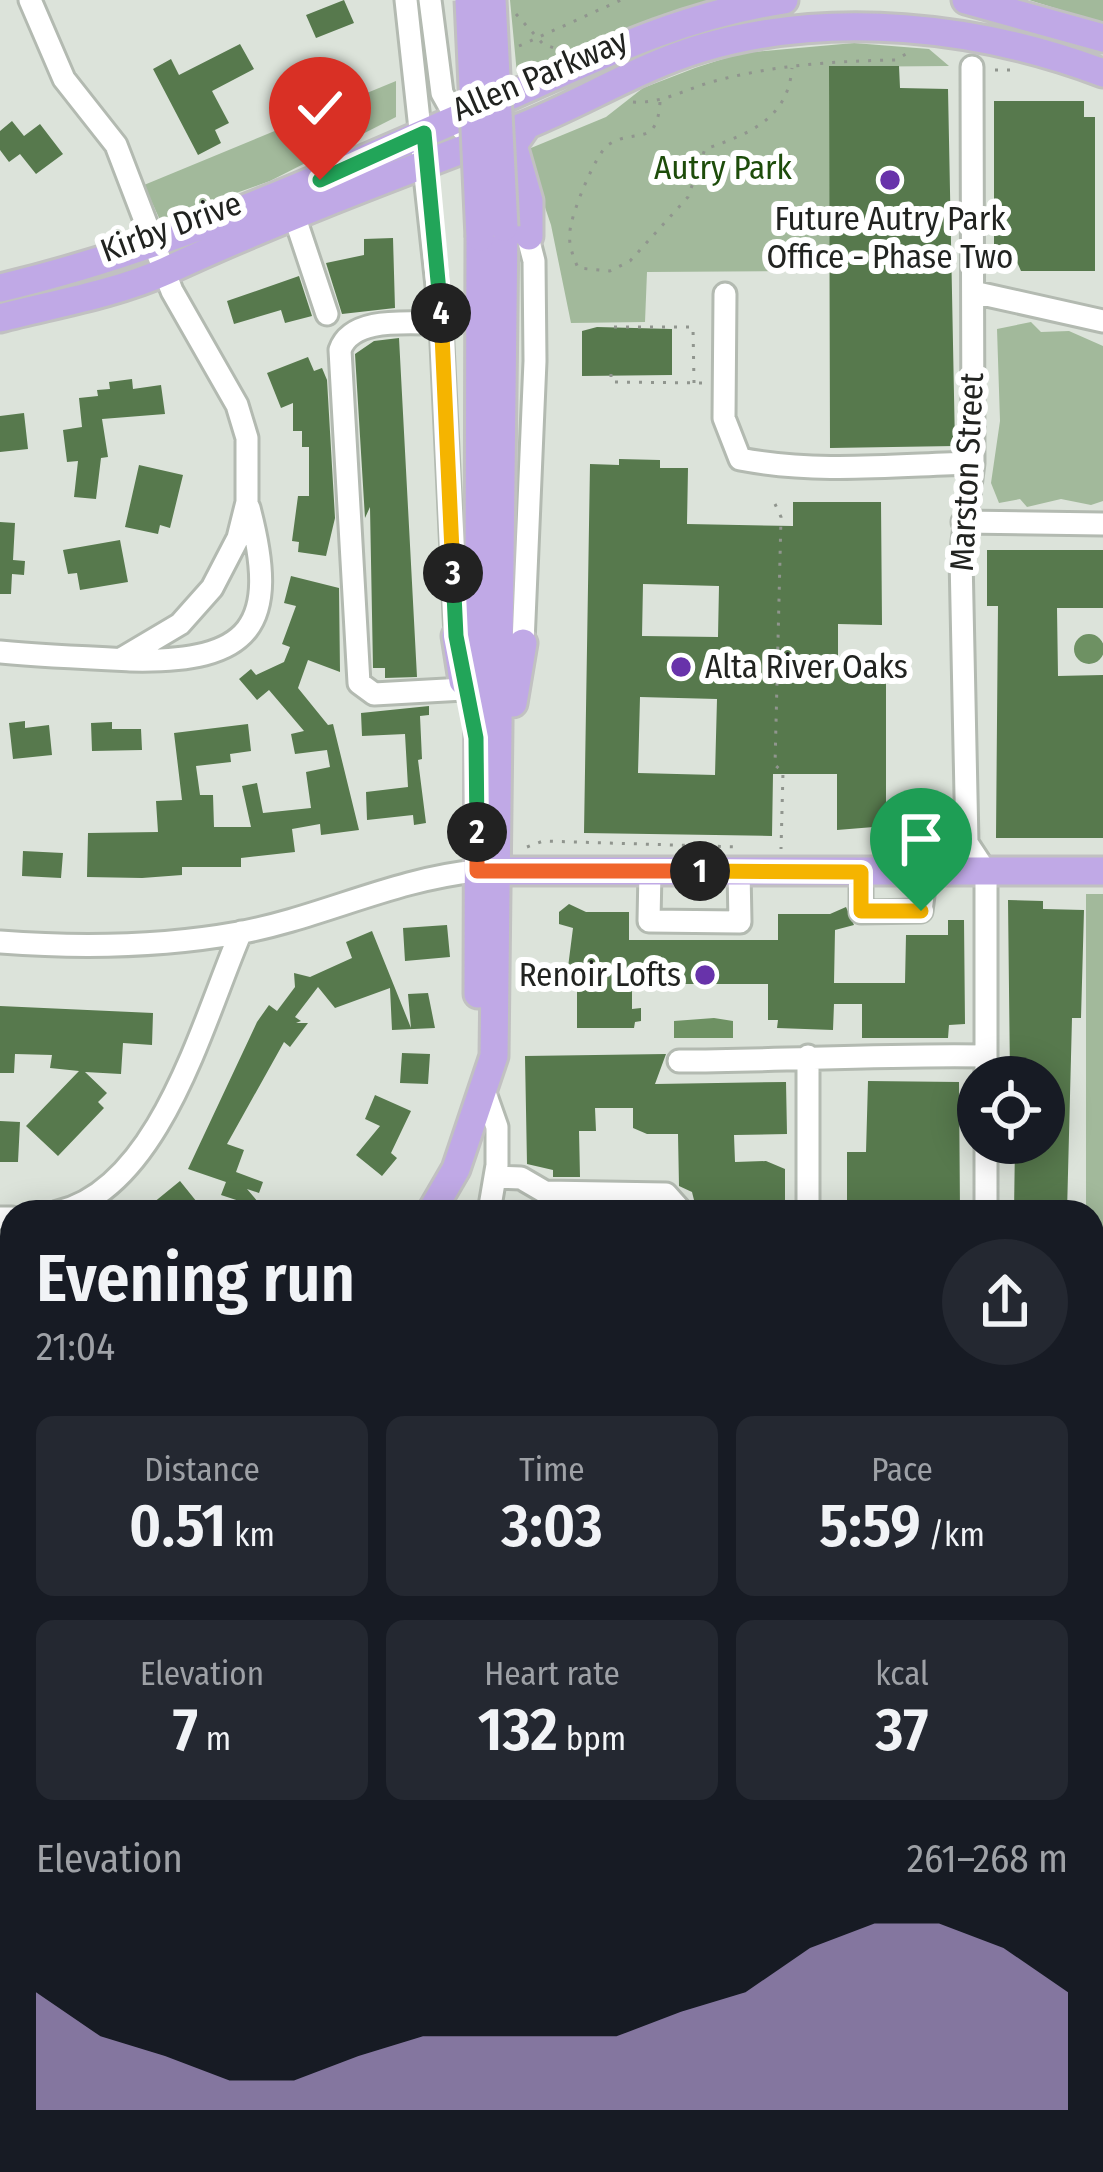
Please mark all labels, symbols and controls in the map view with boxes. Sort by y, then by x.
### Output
street label: Allen Parkway [446,20,634,130]
pin [269,57,371,180]
icon: check [287,75,353,141]
park label: Autry Park [654,148,793,188]
marker: Future Autry Park Office - Phase Two [877,167,903,193]
street label: Kirby Drive [95,183,247,271]
place label: Future Autry Park Office - Phase Two [767,199,1013,277]
pin: 4 [411,283,471,343]
text: 4 [433,293,449,333]
street label: Marston Street [942,372,992,572]
pin: 3 [423,543,483,603]
text: 3 [445,553,461,593]
place label: Alta River Oaks [705,647,908,687]
marker: Alta River Oaks [668,654,694,680]
pin [870,788,972,911]
pin: 2 [447,802,507,862]
icon: arrive [888,806,954,872]
text: 2 [469,812,485,852]
pin: 1 [670,841,730,901]
text: 1 [693,851,707,891]
place label: Renoir Lofts [519,955,681,995]
marker: Renoir Lofts [692,962,718,988]
map controls [957,1056,1065,1164]
button: locate [957,1056,1065,1164]
text: Evening run [36,1239,355,1318]
button: share [942,1239,1068,1365]
text: 21:04 [36,1324,115,1370]
text: Distance [144,1450,260,1490]
text: Time [519,1450,585,1490]
text: Pace [871,1450,933,1490]
text: 0.51 [129,1490,226,1562]
text: 3:03 [501,1490,603,1562]
text: 5:59 [819,1490,921,1562]
text: km [226,1515,275,1555]
text: /km [921,1515,985,1555]
text: Elevation [140,1654,264,1694]
text: Heart rate [484,1654,620,1694]
text: kcal [875,1654,929,1694]
text: 7 [173,1694,198,1766]
text: 132 [478,1694,558,1766]
text: 37 [876,1694,928,1766]
text: m [198,1719,231,1759]
text: bpm [558,1719,626,1759]
text: Elevation [36,1836,183,1882]
text: 261–268 m [907,1836,1068,1882]

